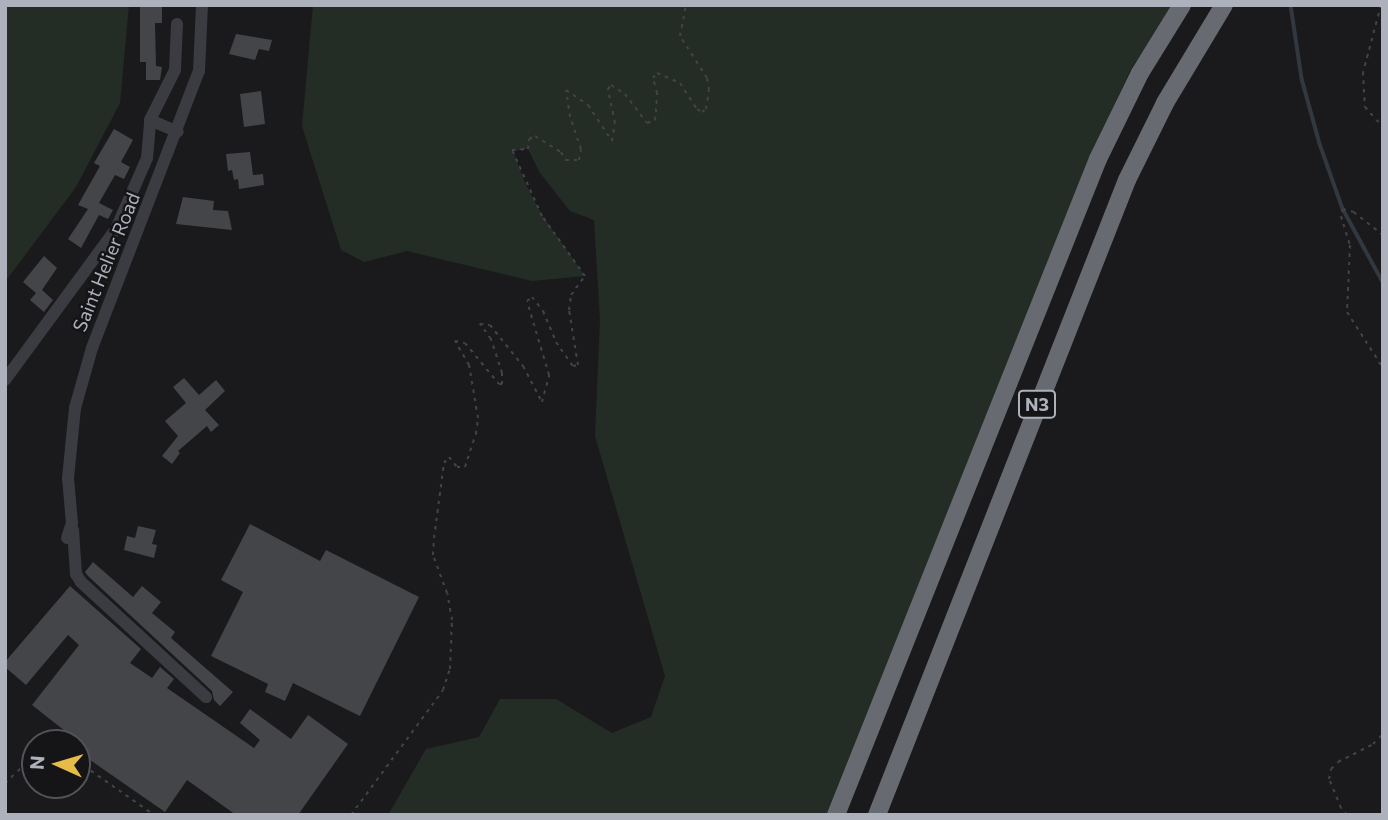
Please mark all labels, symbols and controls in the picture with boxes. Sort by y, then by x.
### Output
street label: Saint Helier Road [68,189,144,335]
road number: N3 [1018,390,1056,418]
north arrow [21,729,91,799]
text: N [25,755,49,771]

